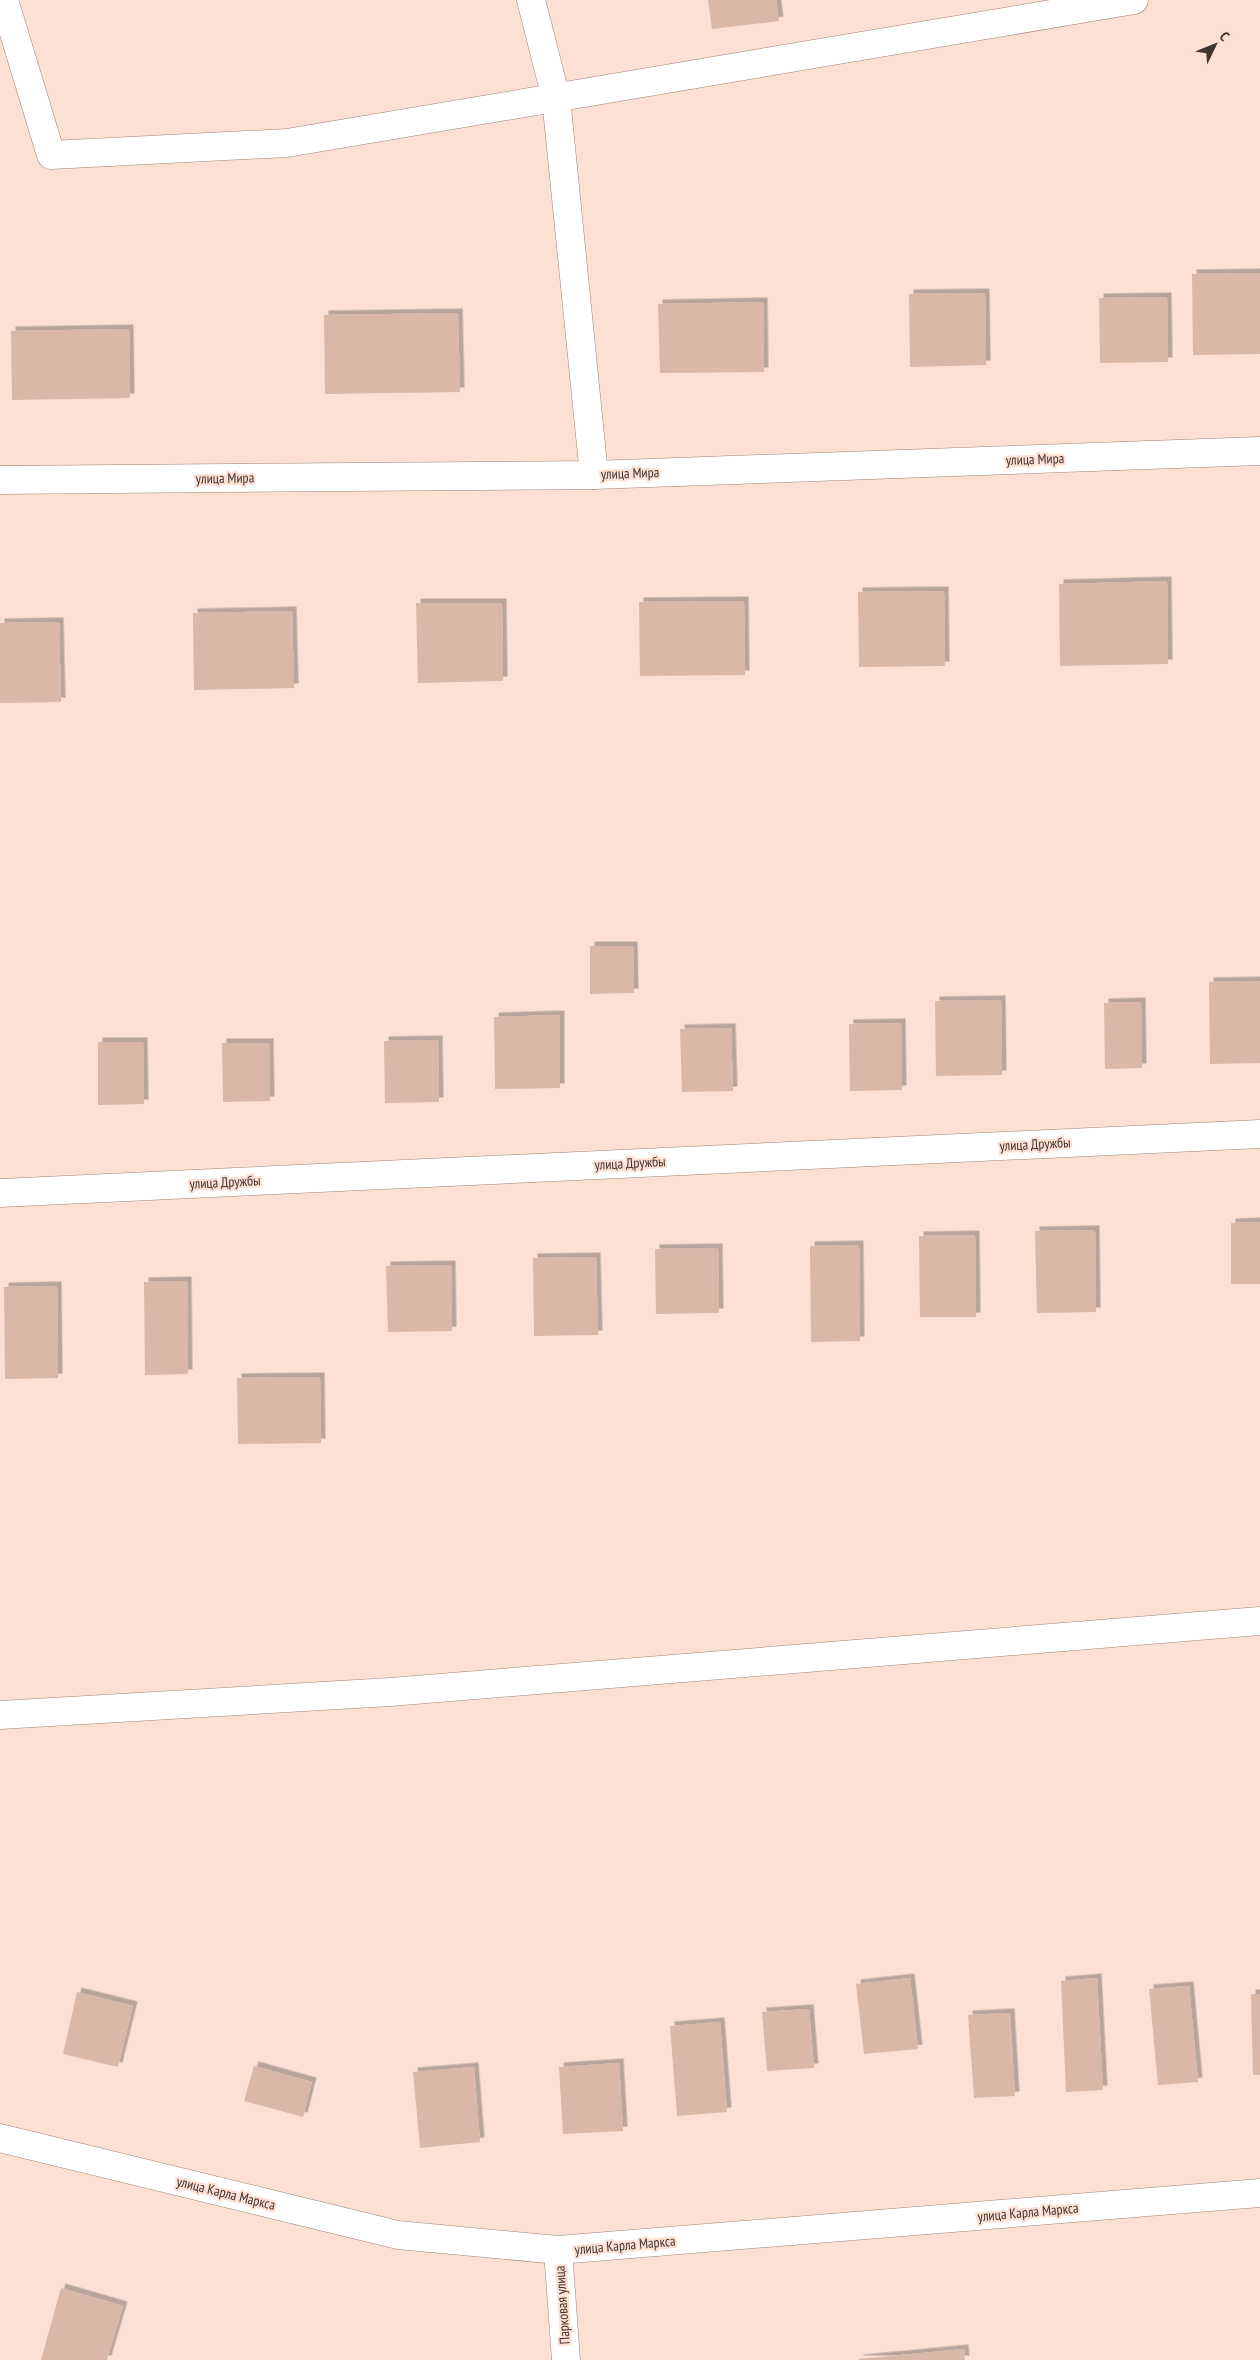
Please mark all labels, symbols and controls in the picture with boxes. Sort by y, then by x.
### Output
north arrow [1190,20,1240,70]
text: С [1216,28,1234,45]
street label: улица Мира [1005,449,1065,469]
street label: улица Мира [600,463,660,483]
street label: улица Мира [196,468,254,488]
street label: улица Дружбы [999,1133,1071,1155]
street label: улица Дружбы [594,1152,666,1174]
street label: улица Дружбы [189,1171,261,1193]
street label: улица Карла Маркса [175,2172,277,2214]
street label: улица Карла Маркса [977,2199,1079,2225]
street label: улица Карла Маркса [574,2232,676,2258]
street label: Парковая улица [550,2265,574,2345]

